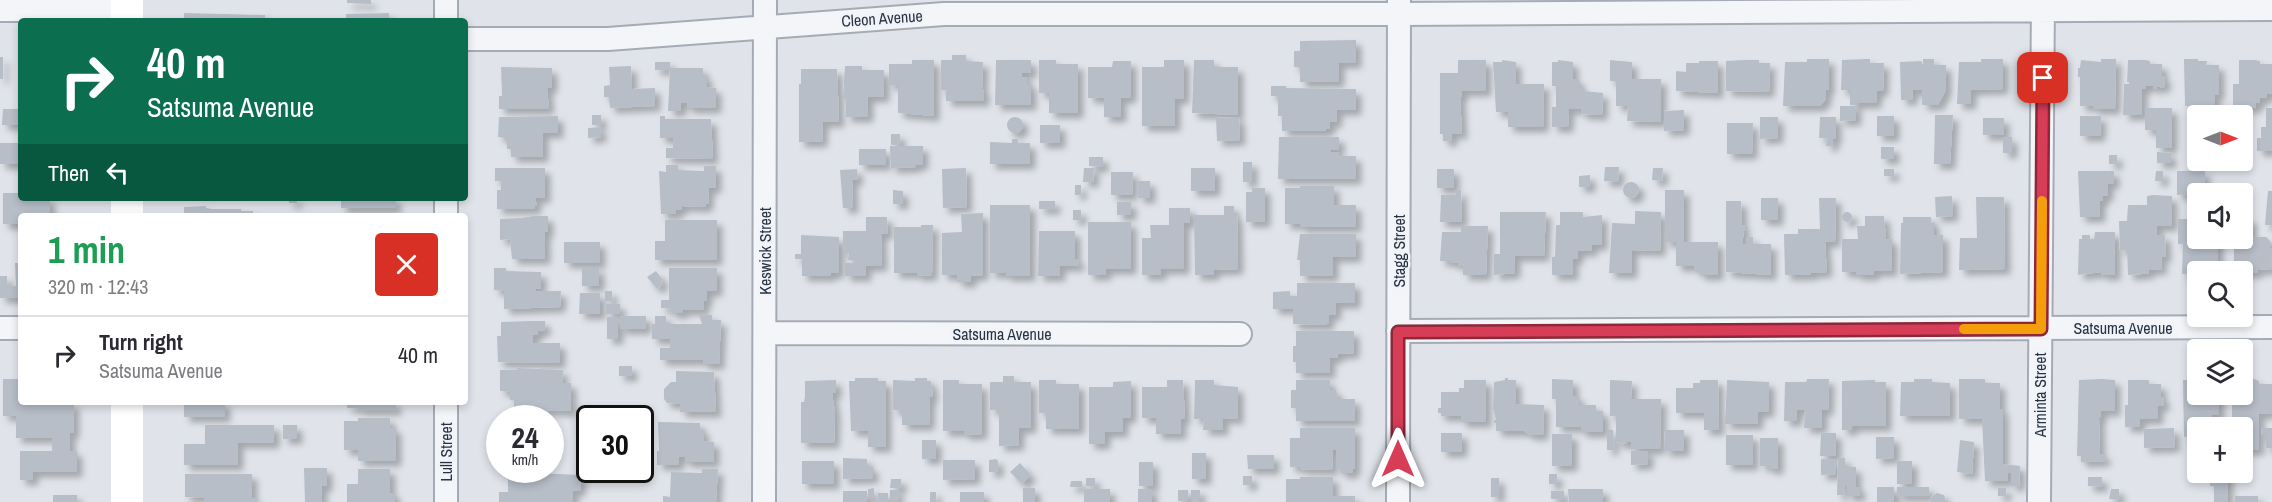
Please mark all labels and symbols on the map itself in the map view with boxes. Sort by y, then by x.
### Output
street label: Cleon Avenue [841,4,923,32]
pin [2017,52,2068,103]
north arrow [2187,105,2253,171]
street label: Keswick Street [754,207,776,295]
street label: Stagg Street [1388,214,1410,287]
street label: Satsuma Avenue [2074,317,2172,339]
street label: Satsuma Avenue [953,323,1051,345]
street label: Arminta Street [2029,352,2051,438]
speed limit sign: 30 [576,405,654,483]
street label: Lull Street [435,422,457,482]
position arrow [1366,427,1430,491]

